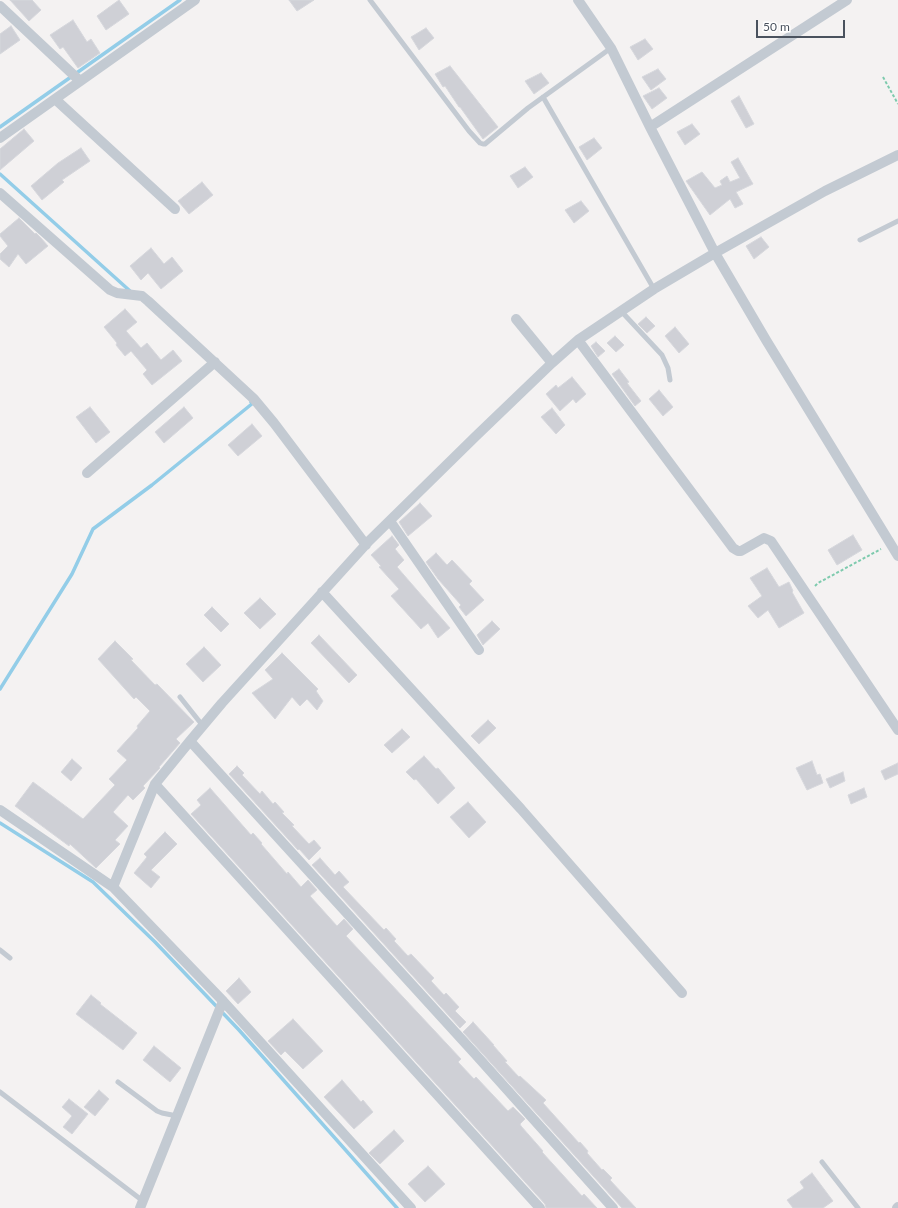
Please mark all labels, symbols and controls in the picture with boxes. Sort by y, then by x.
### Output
scale bar [758,12,847,38]
text: 50 m [763,19,790,34]

